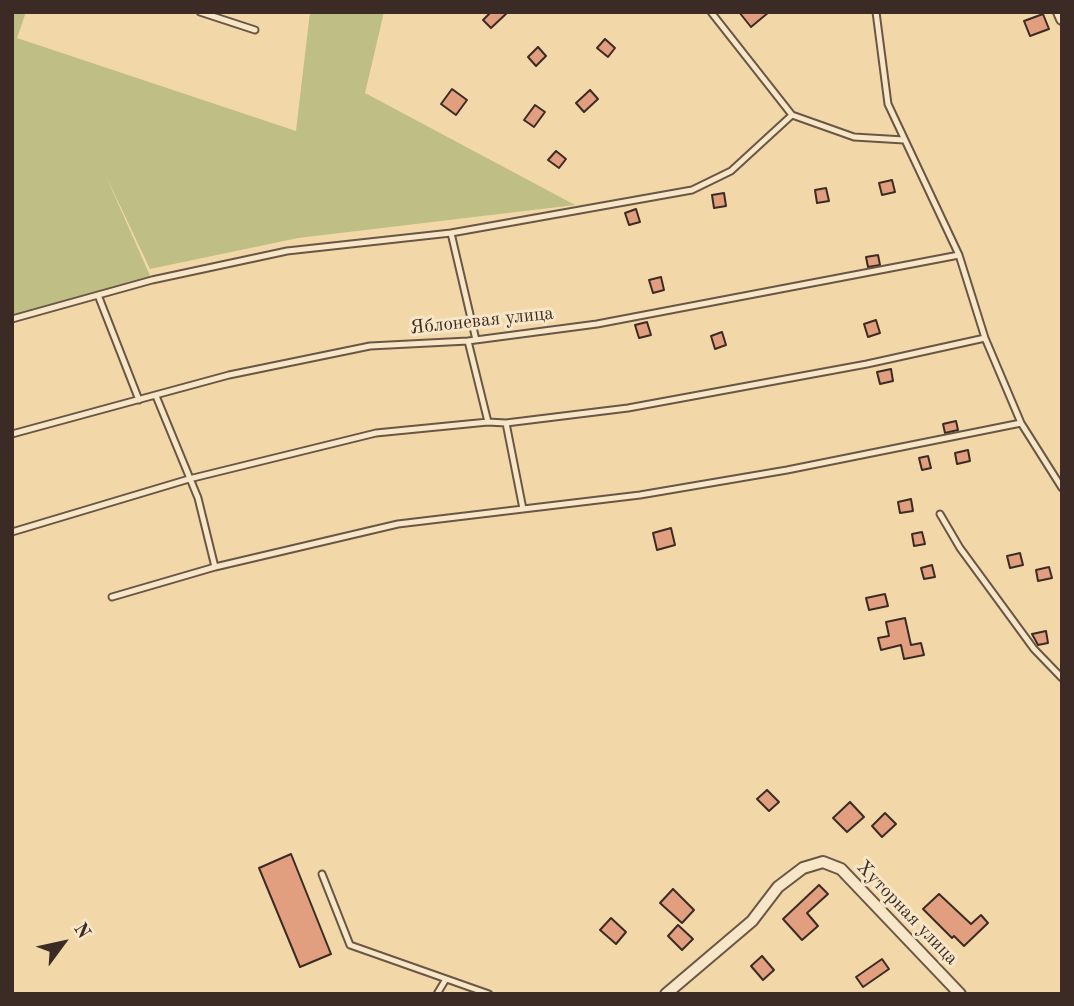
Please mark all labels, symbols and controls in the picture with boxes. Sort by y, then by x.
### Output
street label: Яблоневая улица [409,302,555,340]
street label: Хуторная улица [852,856,962,970]
north arrow [28,908,98,978]
text: N [69,920,93,943]

